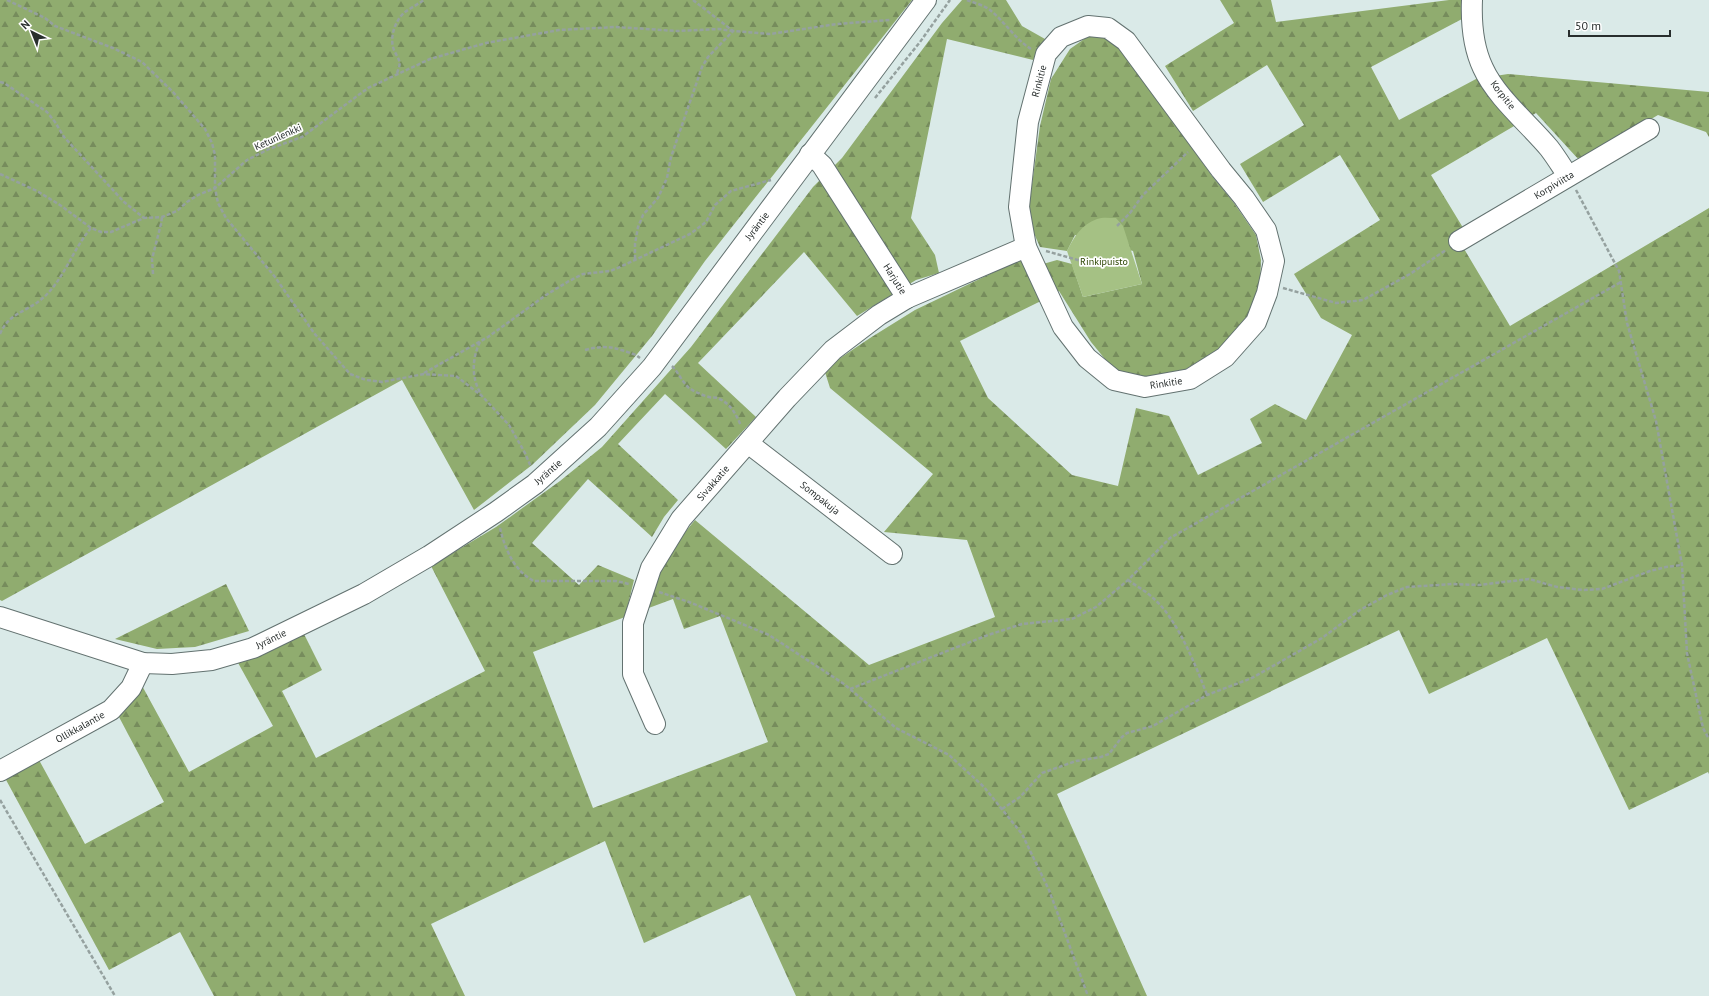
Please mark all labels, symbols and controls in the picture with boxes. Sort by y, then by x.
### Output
north arrow [12,12,52,52]
scale bar [1569,12,1670,38]
text: N [18,17,33,32]
text: 50 m [1575,18,1601,33]
street label: Rinkitie [1028,64,1050,98]
street label: Korpitie [1488,78,1518,112]
street label: Ketunlenkki [252,121,304,153]
street label: Korpiviitta [1532,168,1576,202]
street label: Jyräntie [741,209,772,244]
park label: Rinkipuisto [1080,255,1128,268]
street label: Harjutie [880,261,910,297]
street label: Rinkitie [1149,374,1183,392]
street label: Jyräntie [531,456,565,488]
street label: Sivakkatie [694,462,732,504]
street label: Sompakuja [797,478,843,518]
street label: Jyräntie [253,626,288,652]
street label: Ollikkalantie [53,708,107,746]

